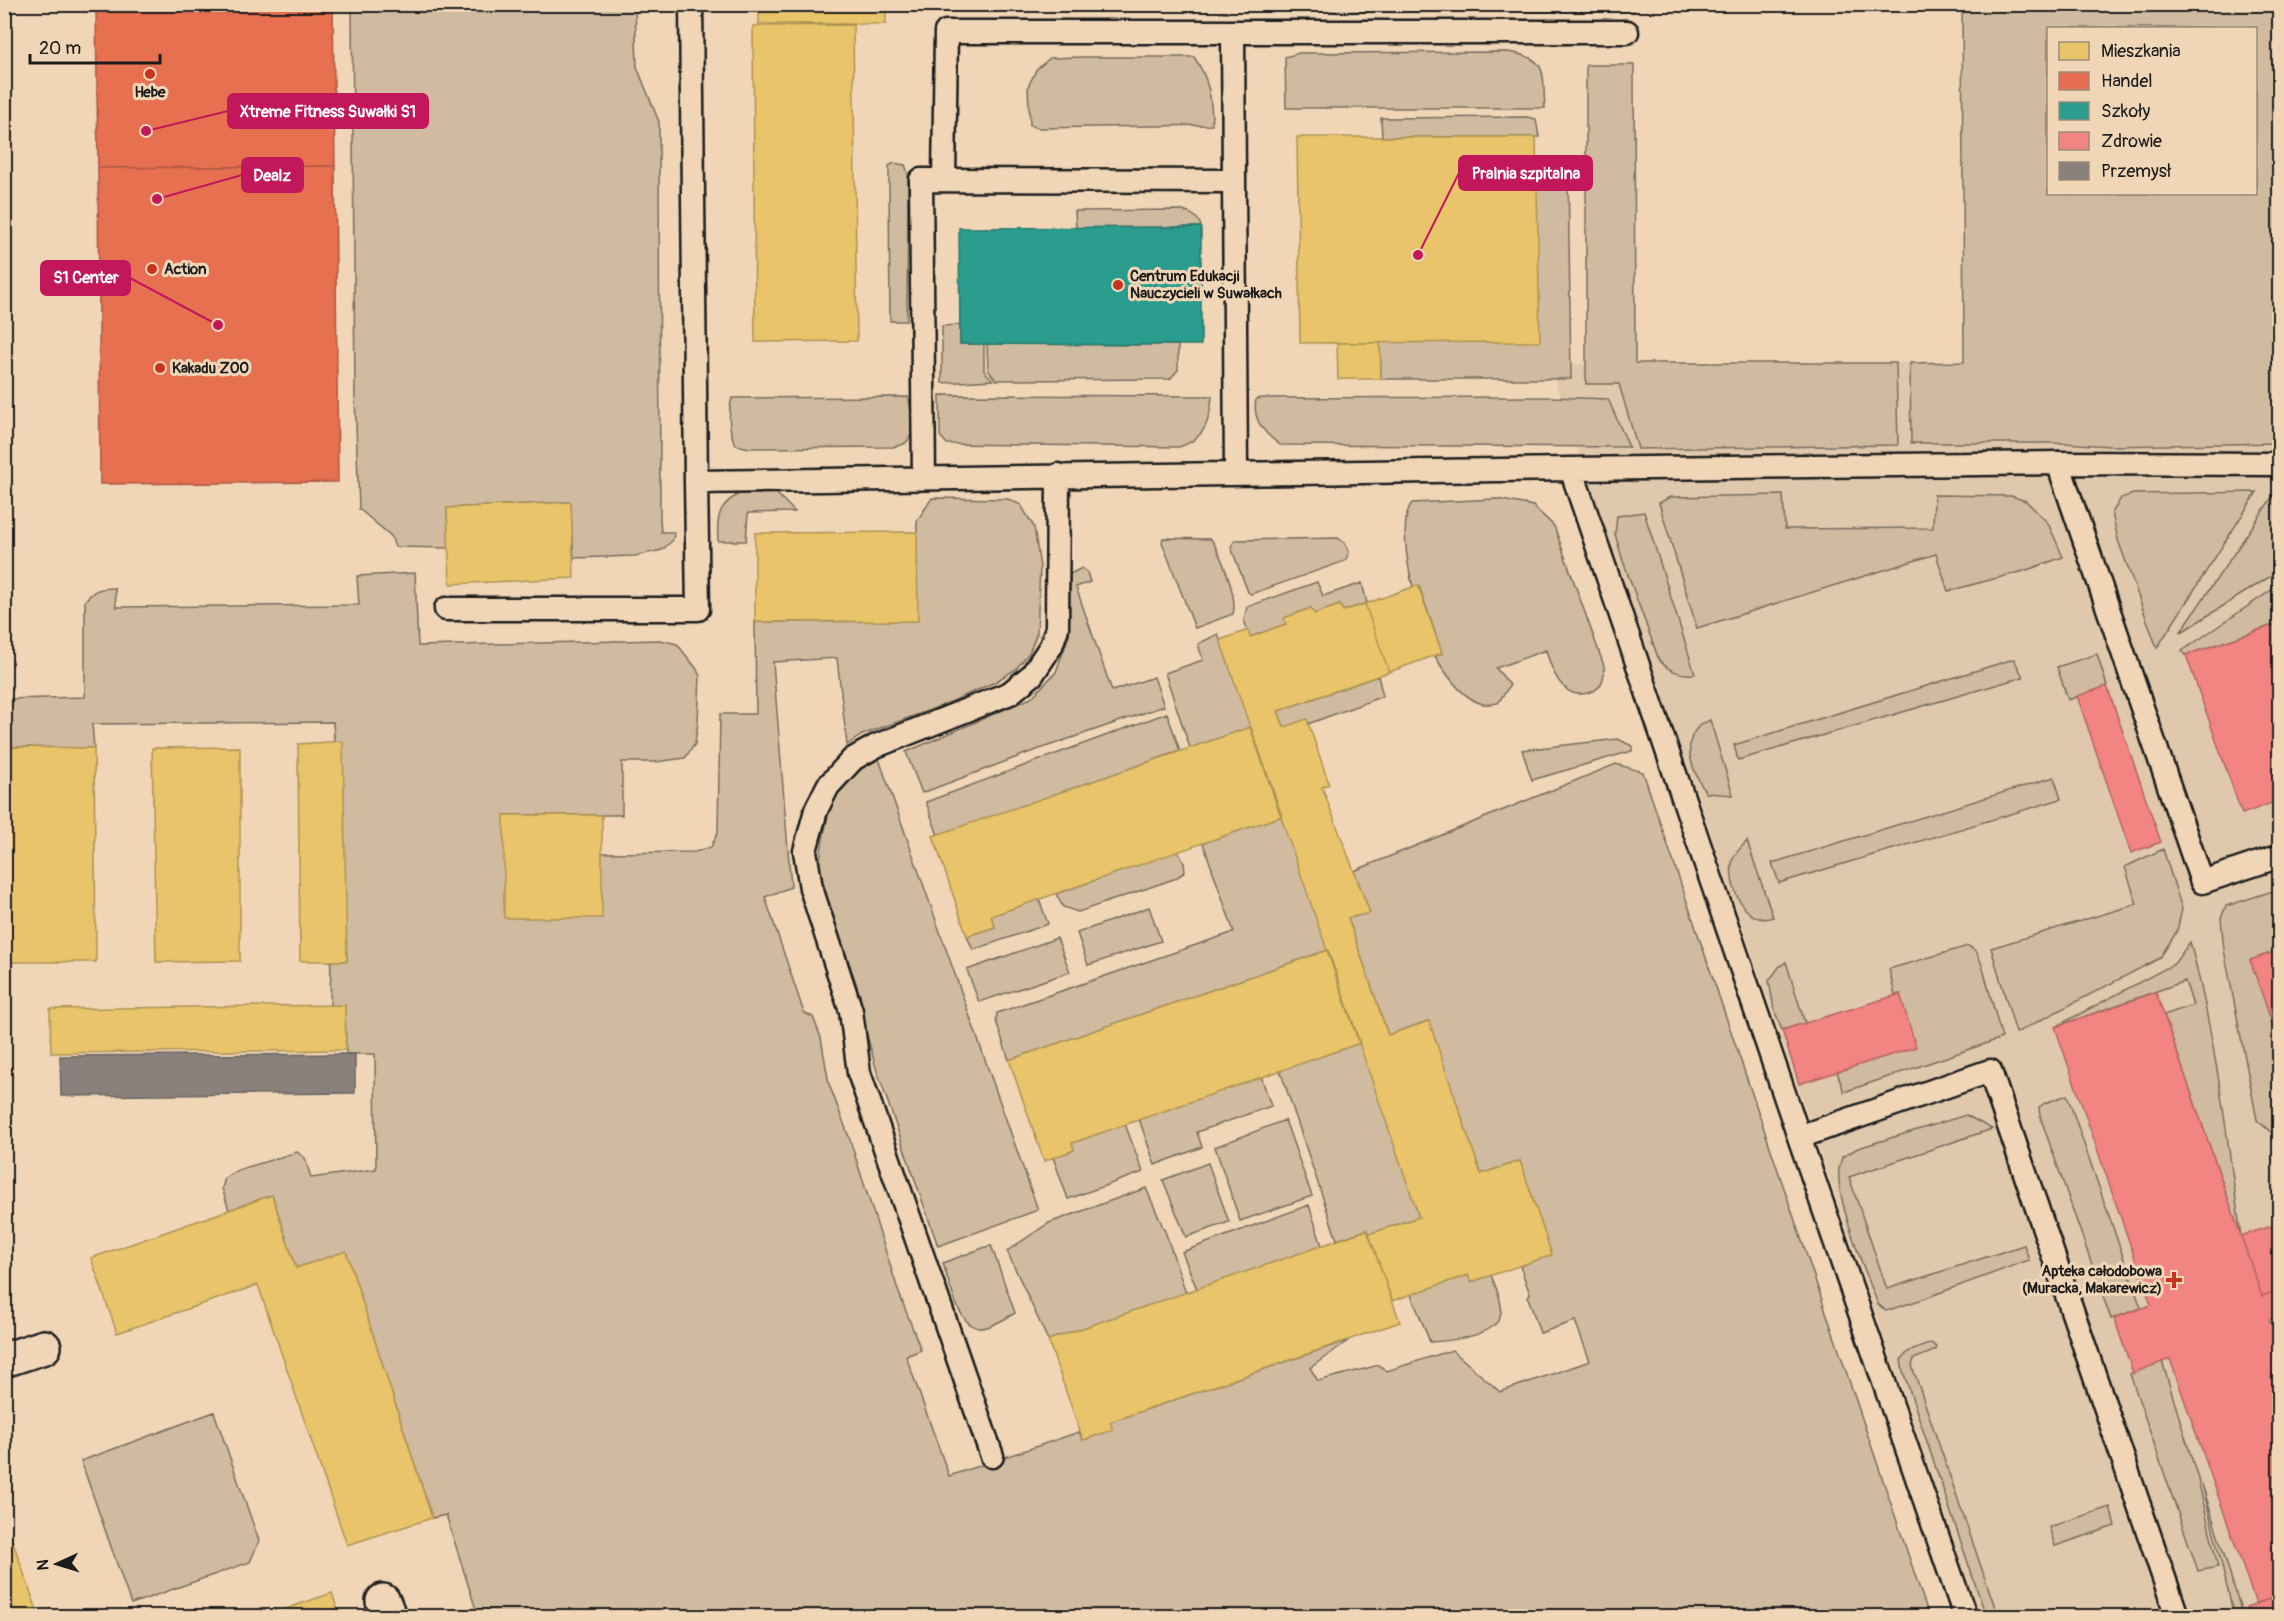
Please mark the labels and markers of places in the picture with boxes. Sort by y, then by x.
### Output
marker: Hebe [143,67,157,81]
place label: Hebe [134,83,166,102]
callout: Xtreme Fitness Suwałki S1 [228,94,428,128]
callout: Pralnia szpitalna [1459,156,1592,190]
callout: Dealz [242,158,303,192]
place label: Action [164,260,207,279]
callout: S1 Center [41,261,130,295]
marker: Action [145,262,159,276]
place label: Centrum Edukacji Nauczycieli w Suwałkach [1130,267,1282,303]
marker: Centrum Edukacji Nauczycieli w Suwałkach [1111,278,1125,292]
place label: Kakadu ZOO [172,359,249,378]
marker: Kakadu ZOO [153,361,167,375]
place label: Apteka całodobowa (Muracka, Makarewicz) [2022,1262,2162,1298]
marker: Apteka całodobowa (Muracka, Makarewicz) [2167,1273,2181,1287]

